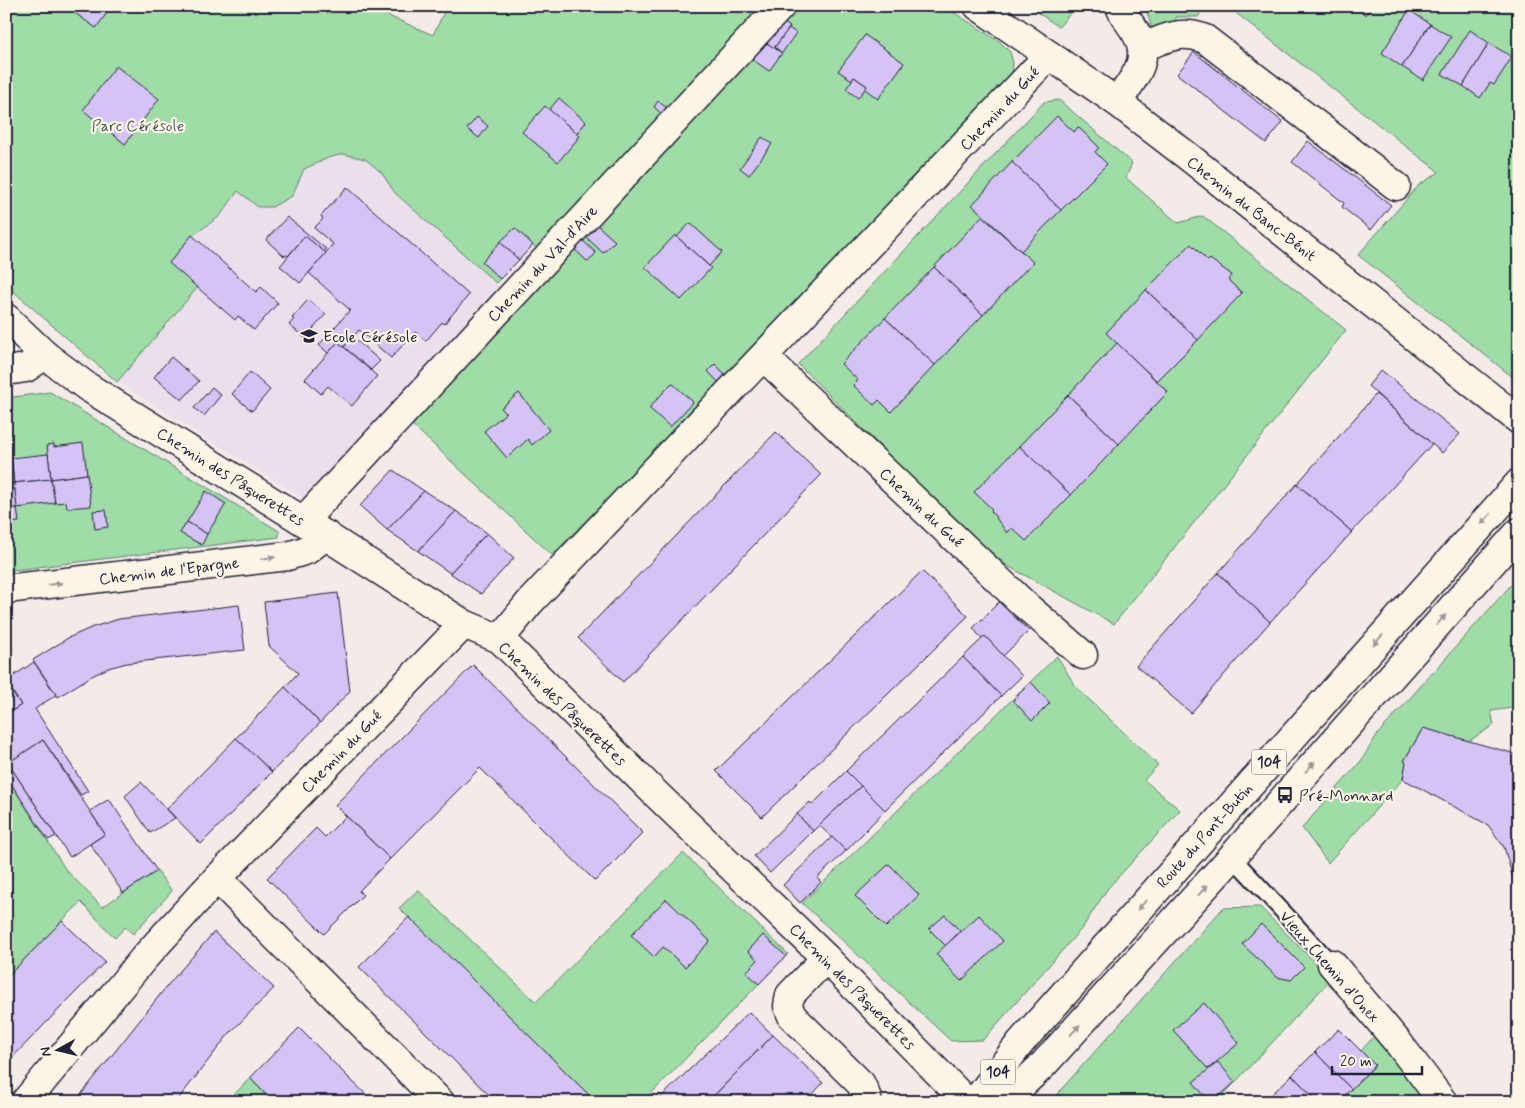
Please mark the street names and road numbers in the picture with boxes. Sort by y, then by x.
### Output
street label: Chemin du Gué [956,62,1045,156]
street label: Chemin du Banc-Bénit [1182,152,1320,266]
street label: Chemin du Val-d'Aire [483,201,603,327]
street label: Chemin des Pâquerettes [152,423,308,531]
street label: Chemin du Gué [874,464,968,553]
street label: Chemin de l'Epargne [98,552,241,592]
street label: Chemin des Pâquerettes [493,637,631,771]
street label: Chemin du Gué [297,706,387,798]
road number: 104 [1252,750,1286,774]
street label: Route du Pont-Butin [1152,779,1258,893]
street label: Vieux Chemin d'Onex [1275,907,1383,1027]
street label: Chemin des Pâquerettes [784,919,920,1055]
road number: 104 [980,1060,1016,1084]

